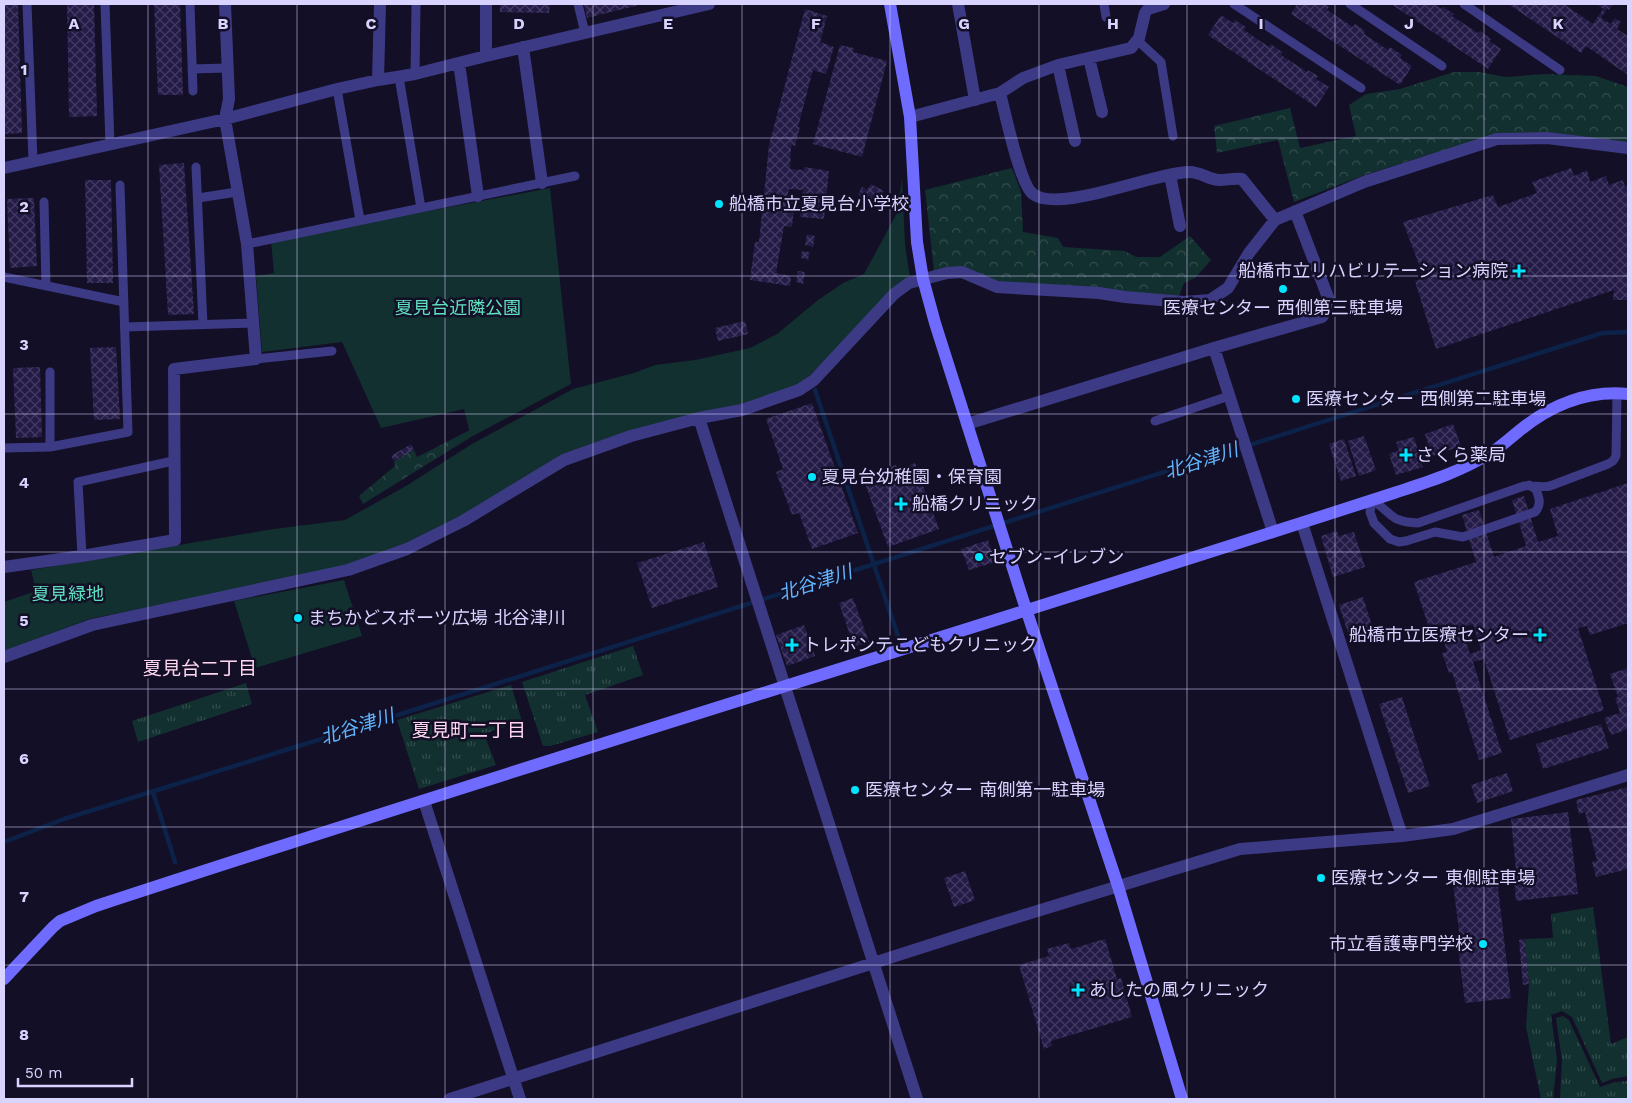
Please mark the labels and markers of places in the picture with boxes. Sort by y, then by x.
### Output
place label: 船橋市立夏見台小学校 [729,193,909,214]
marker: 船橋市立夏見台小学校 [713,198,725,210]
place label: 船橋市立リハビリテーション病院 [1238,260,1508,281]
marker: 船橋市立リハビリテーション病院 [1512,264,1526,278]
marker: 医療センター 西側第三駐車場 [1277,283,1289,295]
place label: 医療センター 西側第三駐車場 [1163,297,1403,318]
place label: 医療センター 西側第二駐車場 [1306,388,1546,409]
marker: 医療センター 西側第二駐車場 [1290,393,1302,405]
place label: さくら薬局 [1416,444,1506,465]
marker: さくら薬局 [1400,449,1412,461]
place label: 夏見台幼稚園・保育園 [822,466,1002,487]
marker: 夏見台幼稚園・保育園 [806,471,818,483]
place label: 船橋クリニック [912,493,1038,514]
marker: 船橋クリニック [894,497,908,511]
place label: セブン-イレブン [989,546,1124,567]
marker: セブン-イレブン [973,551,985,563]
place label: まちかどスポーツ広場 北谷津川 [308,607,566,628]
marker: まちかどスポーツ広場 北谷津川 [292,612,304,624]
place label: 船橋市立医療センター [1349,624,1529,645]
marker: 船橋市立医療センター [1533,628,1547,642]
place label: トレポンテこどもクリニック [803,634,1037,655]
marker: トレポンテこどもクリニック [785,638,799,652]
place label: 医療センター 南側第一駐車場 [865,779,1105,800]
marker: 医療センター 南側第一駐車場 [849,784,861,796]
place label: 医療センター 東側駐車場 [1331,867,1535,888]
marker: 医療センター 東側駐車場 [1315,872,1327,884]
place label: 市立看護専門学校 [1329,933,1473,954]
marker: 市立看護専門学校 [1477,938,1489,950]
place label: あしたの風クリニック [1089,979,1269,1000]
marker: あしたの風クリニック [1071,983,1085,997]

